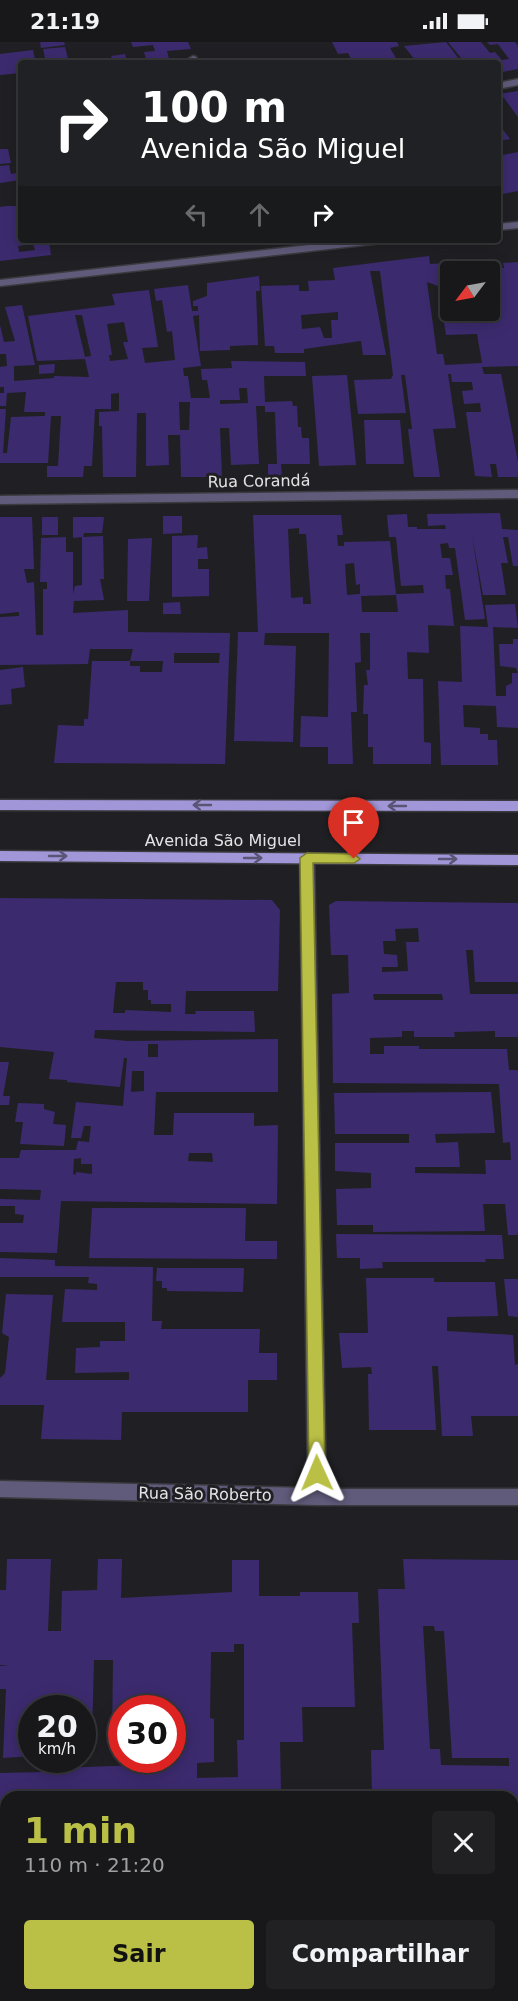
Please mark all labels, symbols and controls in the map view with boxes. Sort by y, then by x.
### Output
text: 21:19 [30,9,100,34]
text: 100 m [141,83,287,132]
icon: right [42,84,120,162]
text: Avenida São Miguel [141,133,405,164]
icon: left [180,198,213,231]
icon: ahead [243,198,276,231]
icon: right [306,198,339,231]
north arrow [440,261,500,321]
map controls [440,261,500,321]
street label: Rua Corandá [207,471,311,491]
pin [328,797,379,859]
one-way arrow [192,799,212,811]
one-way arrow [387,800,407,812]
icon: arrive [337,806,370,839]
street label: Avenida São Miguel [145,831,301,850]
one-way arrow [48,850,68,862]
one-way arrow [243,852,263,864]
one-way arrow [438,853,458,865]
position arrow [285,1441,349,1505]
street label: Rua São Roberto [138,1483,272,1505]
speed limit sign: 30 [108,1695,186,1773]
text: 20 [36,1709,78,1744]
text: km/h [38,1740,76,1758]
text: 1 min [24,1810,137,1851]
button: close [432,1811,495,1874]
text: 110 m · 21:20 [24,1853,165,1877]
button: Sair [24,1920,254,1989]
button: Compartilhar [266,1920,495,1989]

